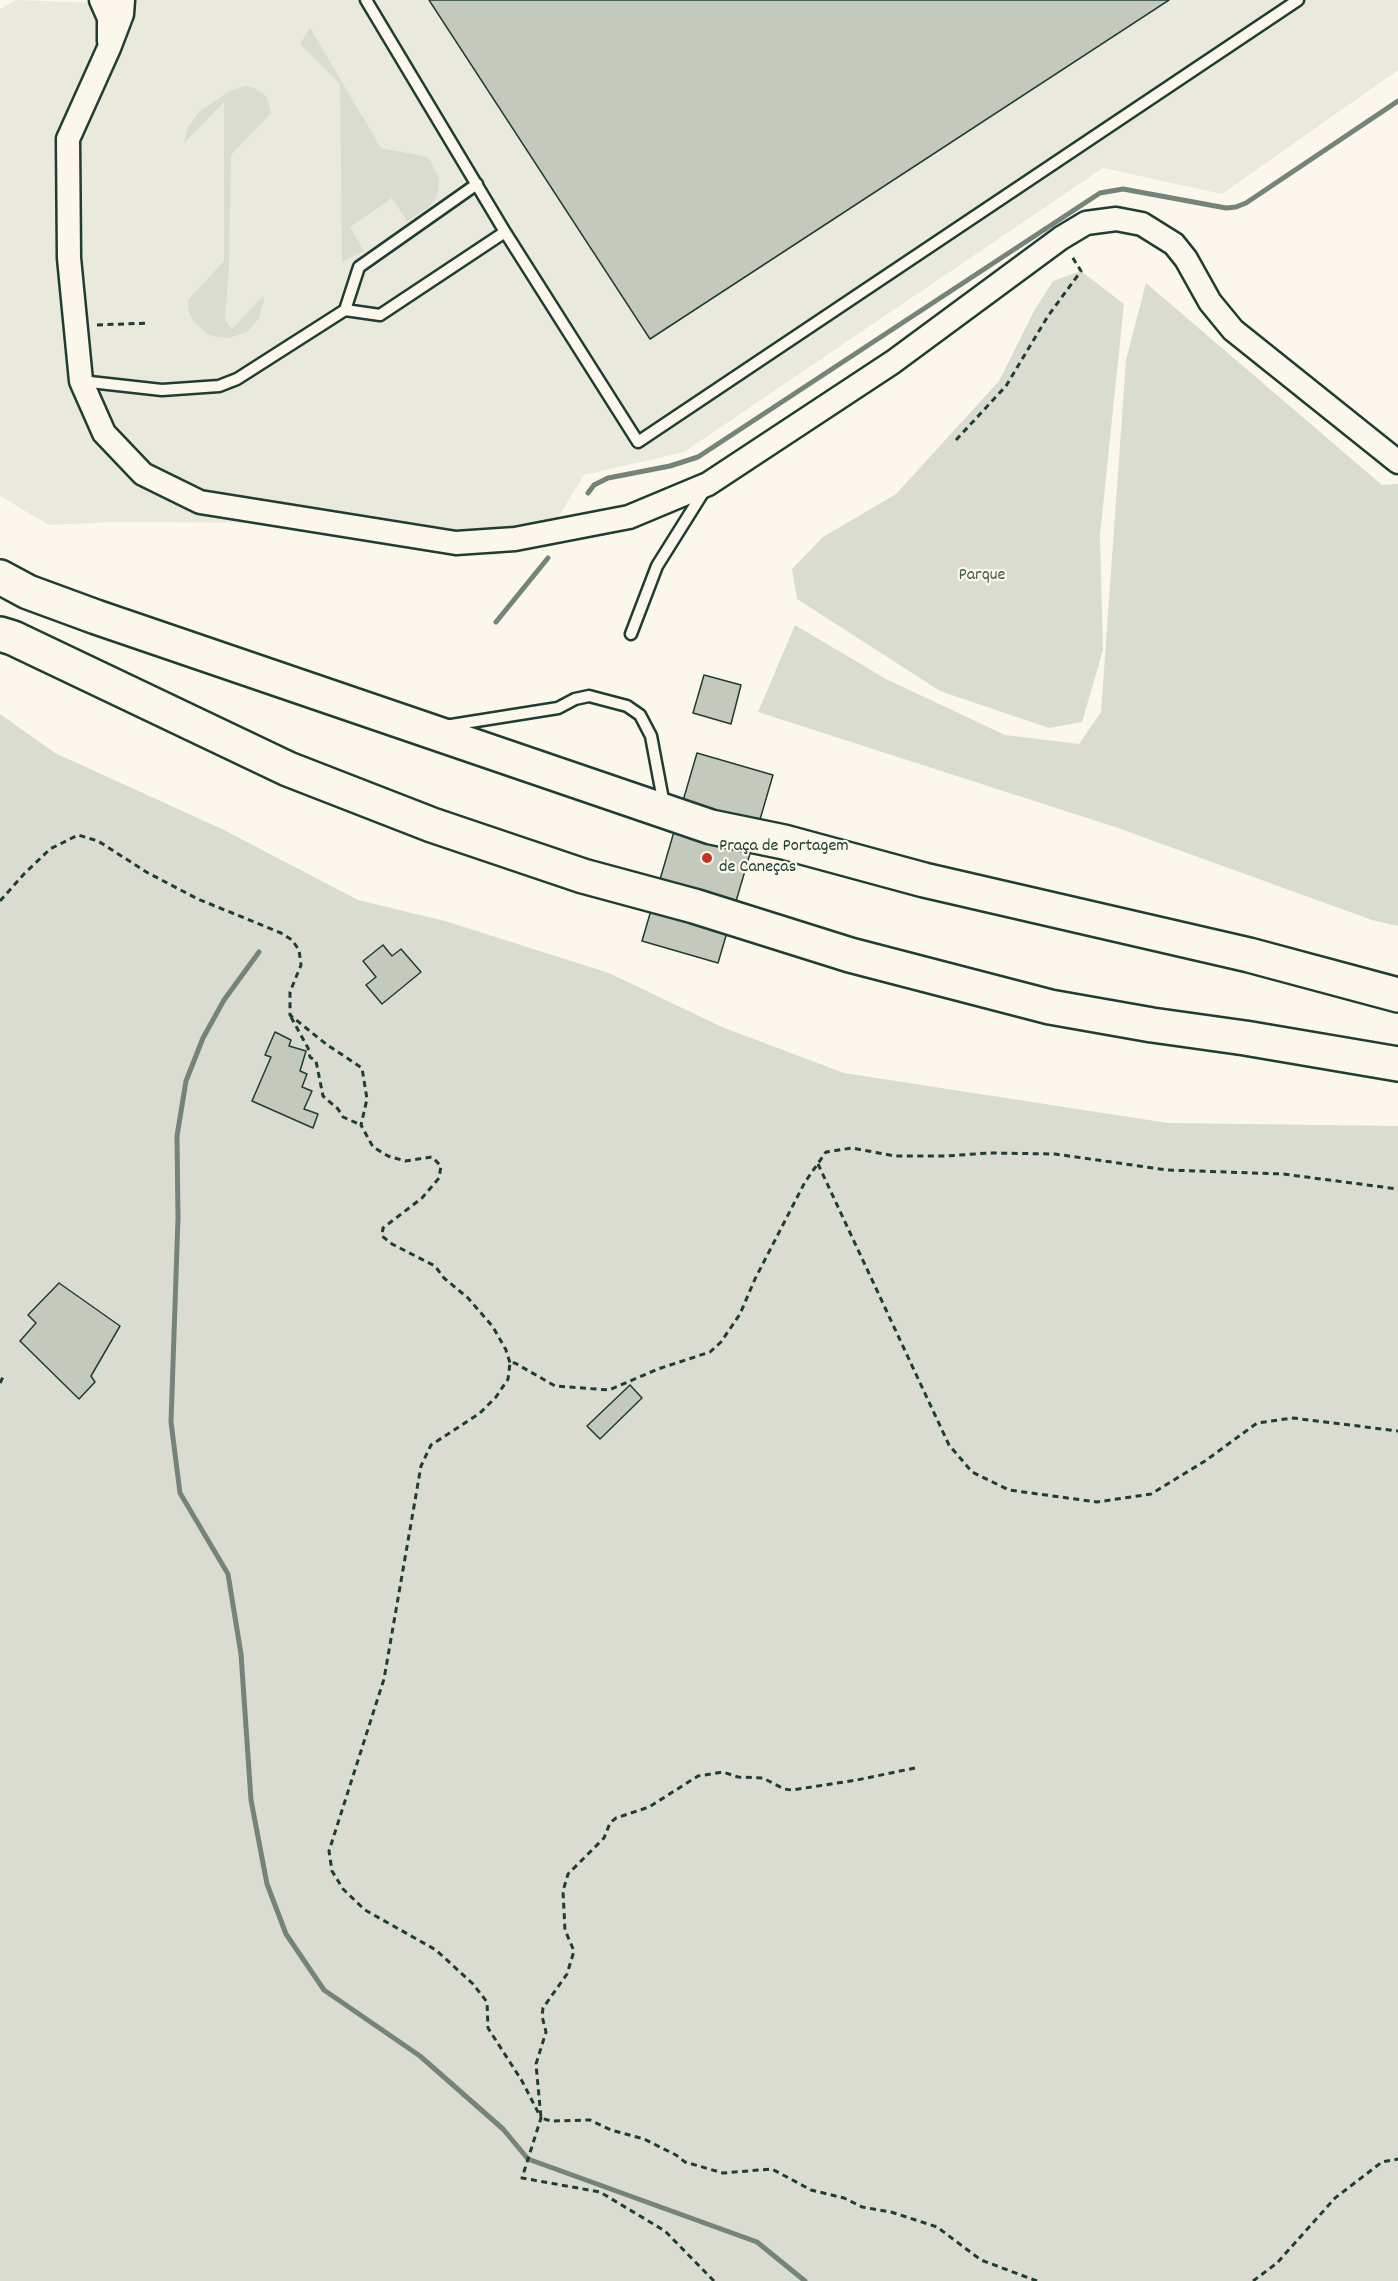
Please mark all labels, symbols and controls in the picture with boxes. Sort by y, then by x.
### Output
park label: Parque [959,566,1005,588]
place label: Praça de Portagem de Caneças [719,837,849,880]
marker: Praça de Portagem de Caneças [700,851,714,865]

